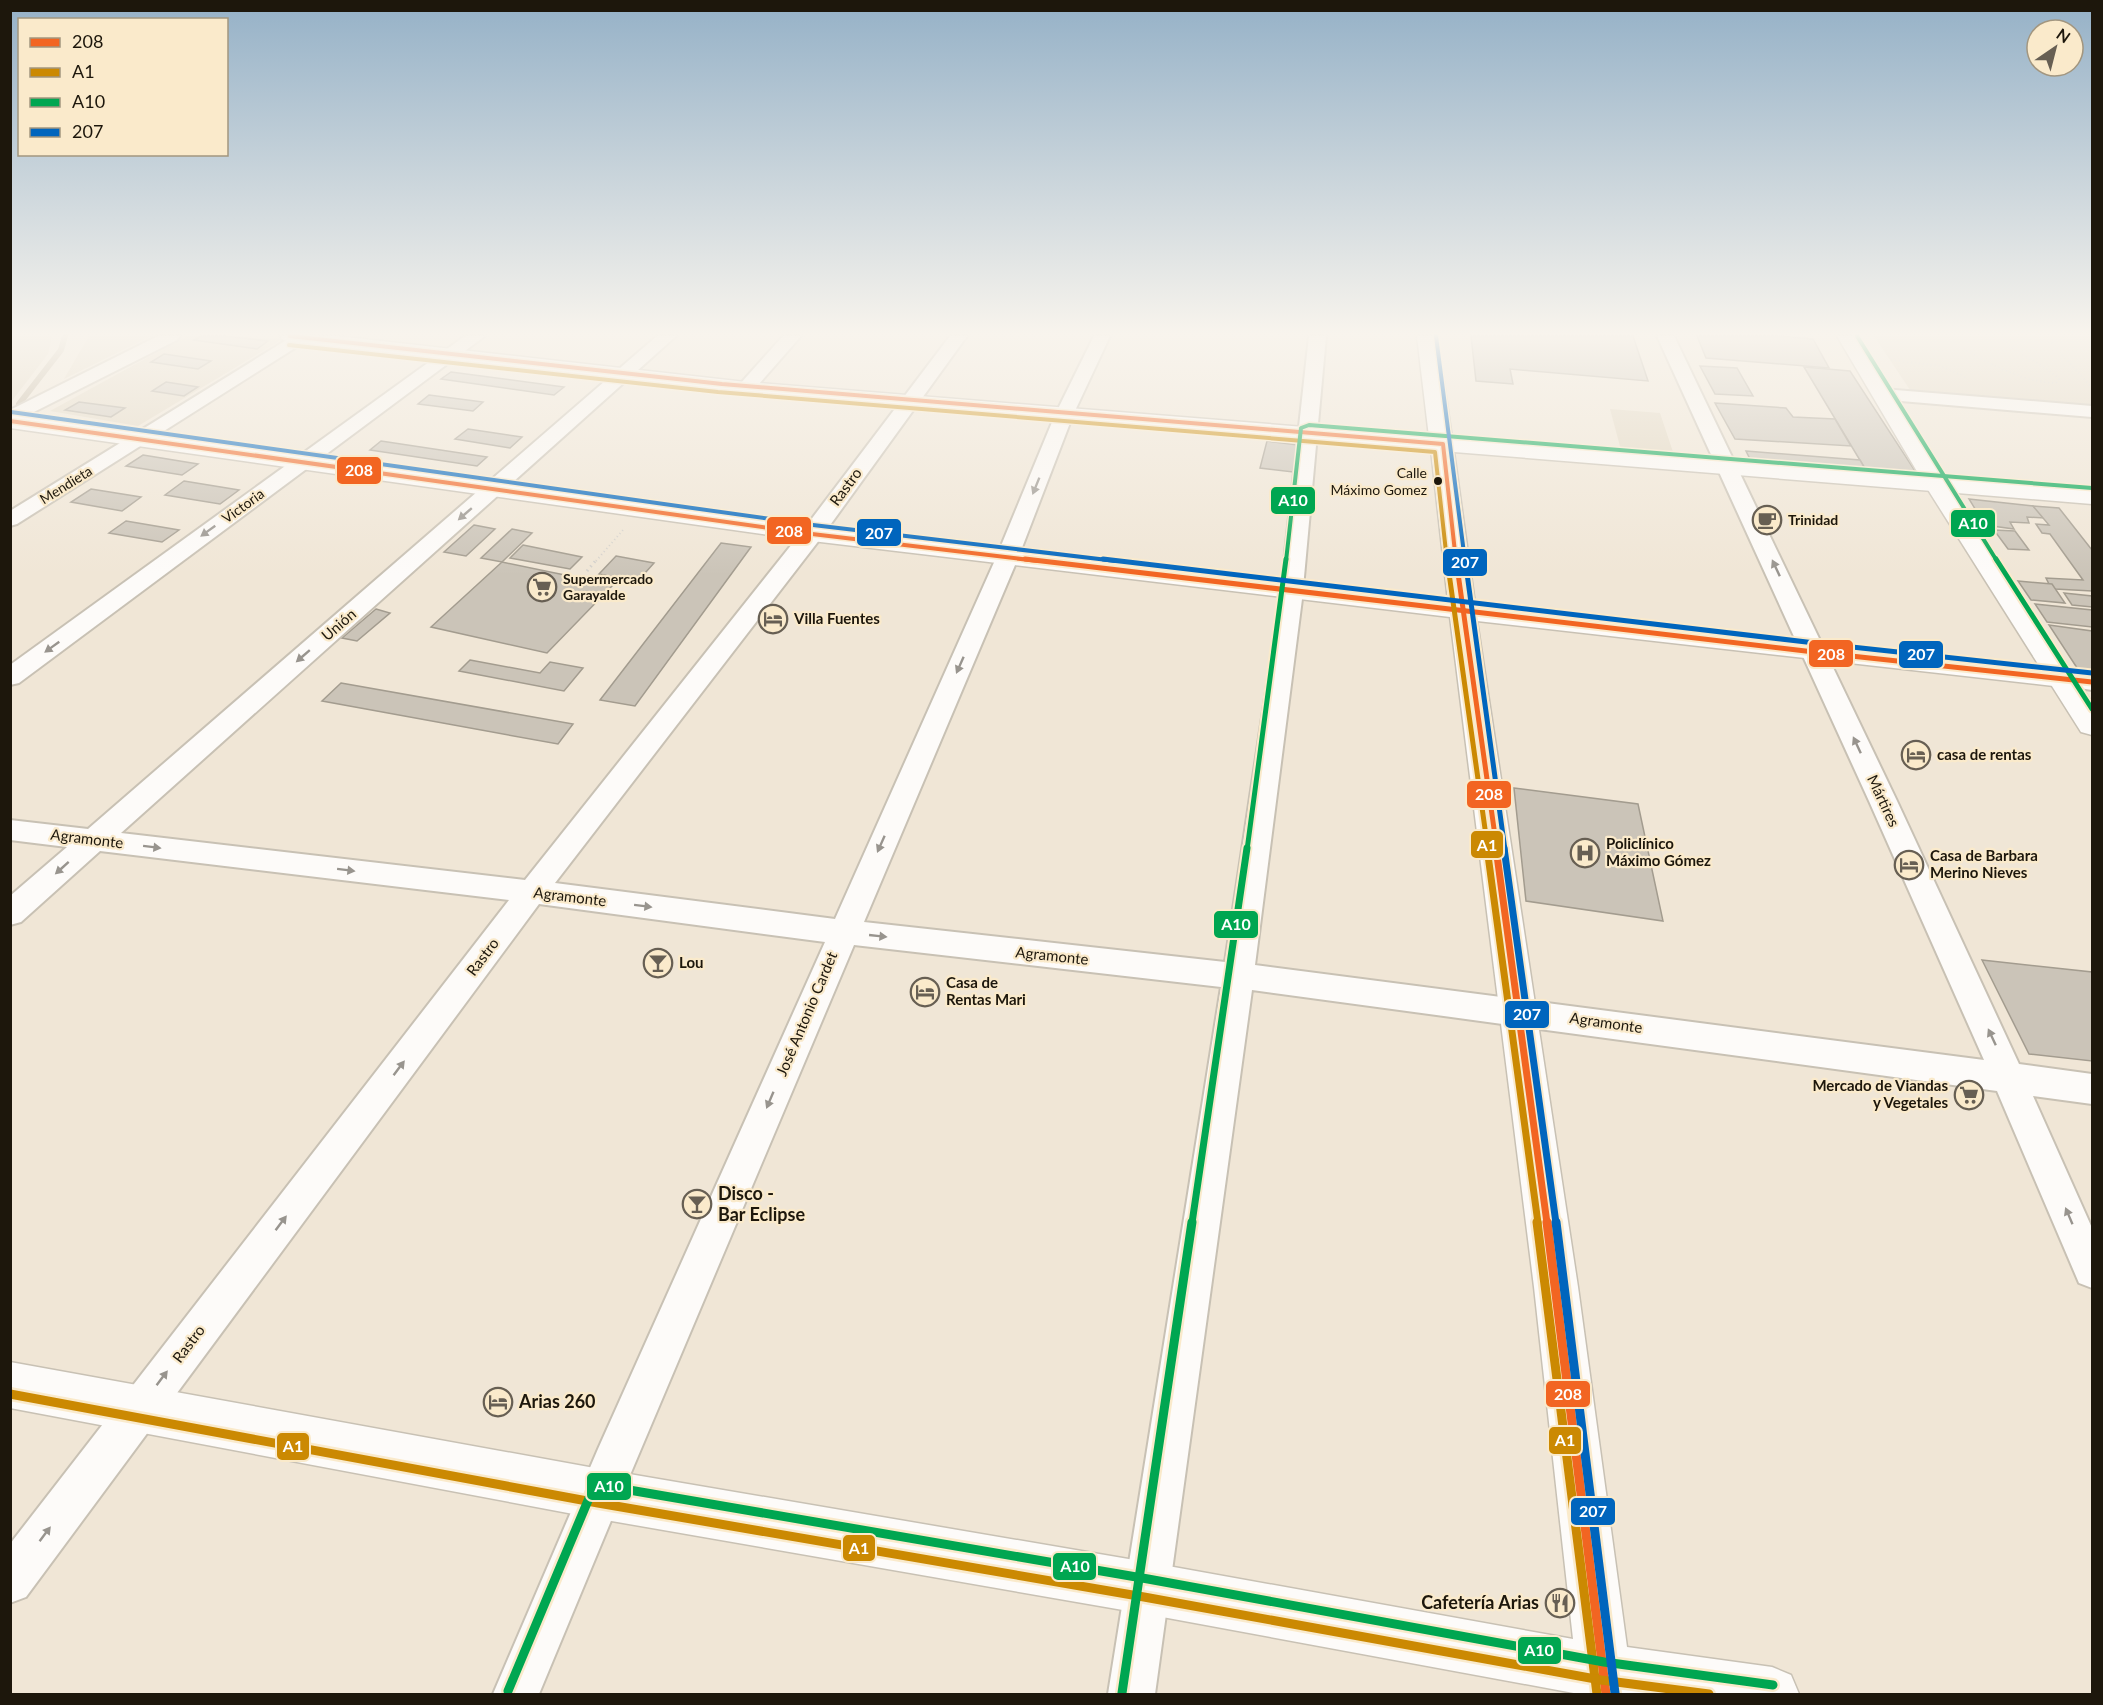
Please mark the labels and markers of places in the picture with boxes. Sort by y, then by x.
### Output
place label: Calle Máximo Gomez [1331,464,1427,498]
marker: Calle Máximo Gomez [1432,475,1444,487]
cafe icon: Trinidad [1751,504,1783,536]
place label: Trinidad [1788,511,1838,528]
place label: Supermercado Garayalde [563,570,653,603]
supermarket icon: Supermercado Garayalde [526,571,558,603]
hotel icon: Villa Fuentes [757,603,789,635]
place label: Villa Fuentes [793,609,880,627]
hotel icon: casa de rentas [1900,739,1932,771]
place label: casa de rentas [1937,745,2032,763]
place label: Policlínico Máximo Gómez [1606,834,1711,869]
hospital icon: Policlínico Máximo Gómez [1569,837,1601,869]
place label: Casa de Barbara Merino Nieves [1930,846,2038,881]
hotel icon: Casa de Barbara Merino Nieves [1893,849,1925,881]
bar icon: Lou [642,947,674,979]
place label: Lou [679,953,703,971]
place label: Casa de Rentas Mari [946,973,1026,1008]
hotel icon: Casa de Rentas Mari [909,976,941,1008]
place label: Mercado de Viandas y Vegetales [1812,1076,1948,1111]
supermarket icon: Mercado de Viandas y Vegetales [1953,1079,1985,1111]
place label: Disco - Bar Eclipse [718,1182,805,1225]
bar icon: Disco - Bar Eclipse [681,1188,713,1220]
hotel icon: Arias 260 [482,1386,514,1418]
place label: Arias 260 [518,1390,596,1412]
restaurant icon: Cafetería Arias [1544,1587,1576,1619]
place label: Cafetería Arias [1421,1591,1539,1613]

